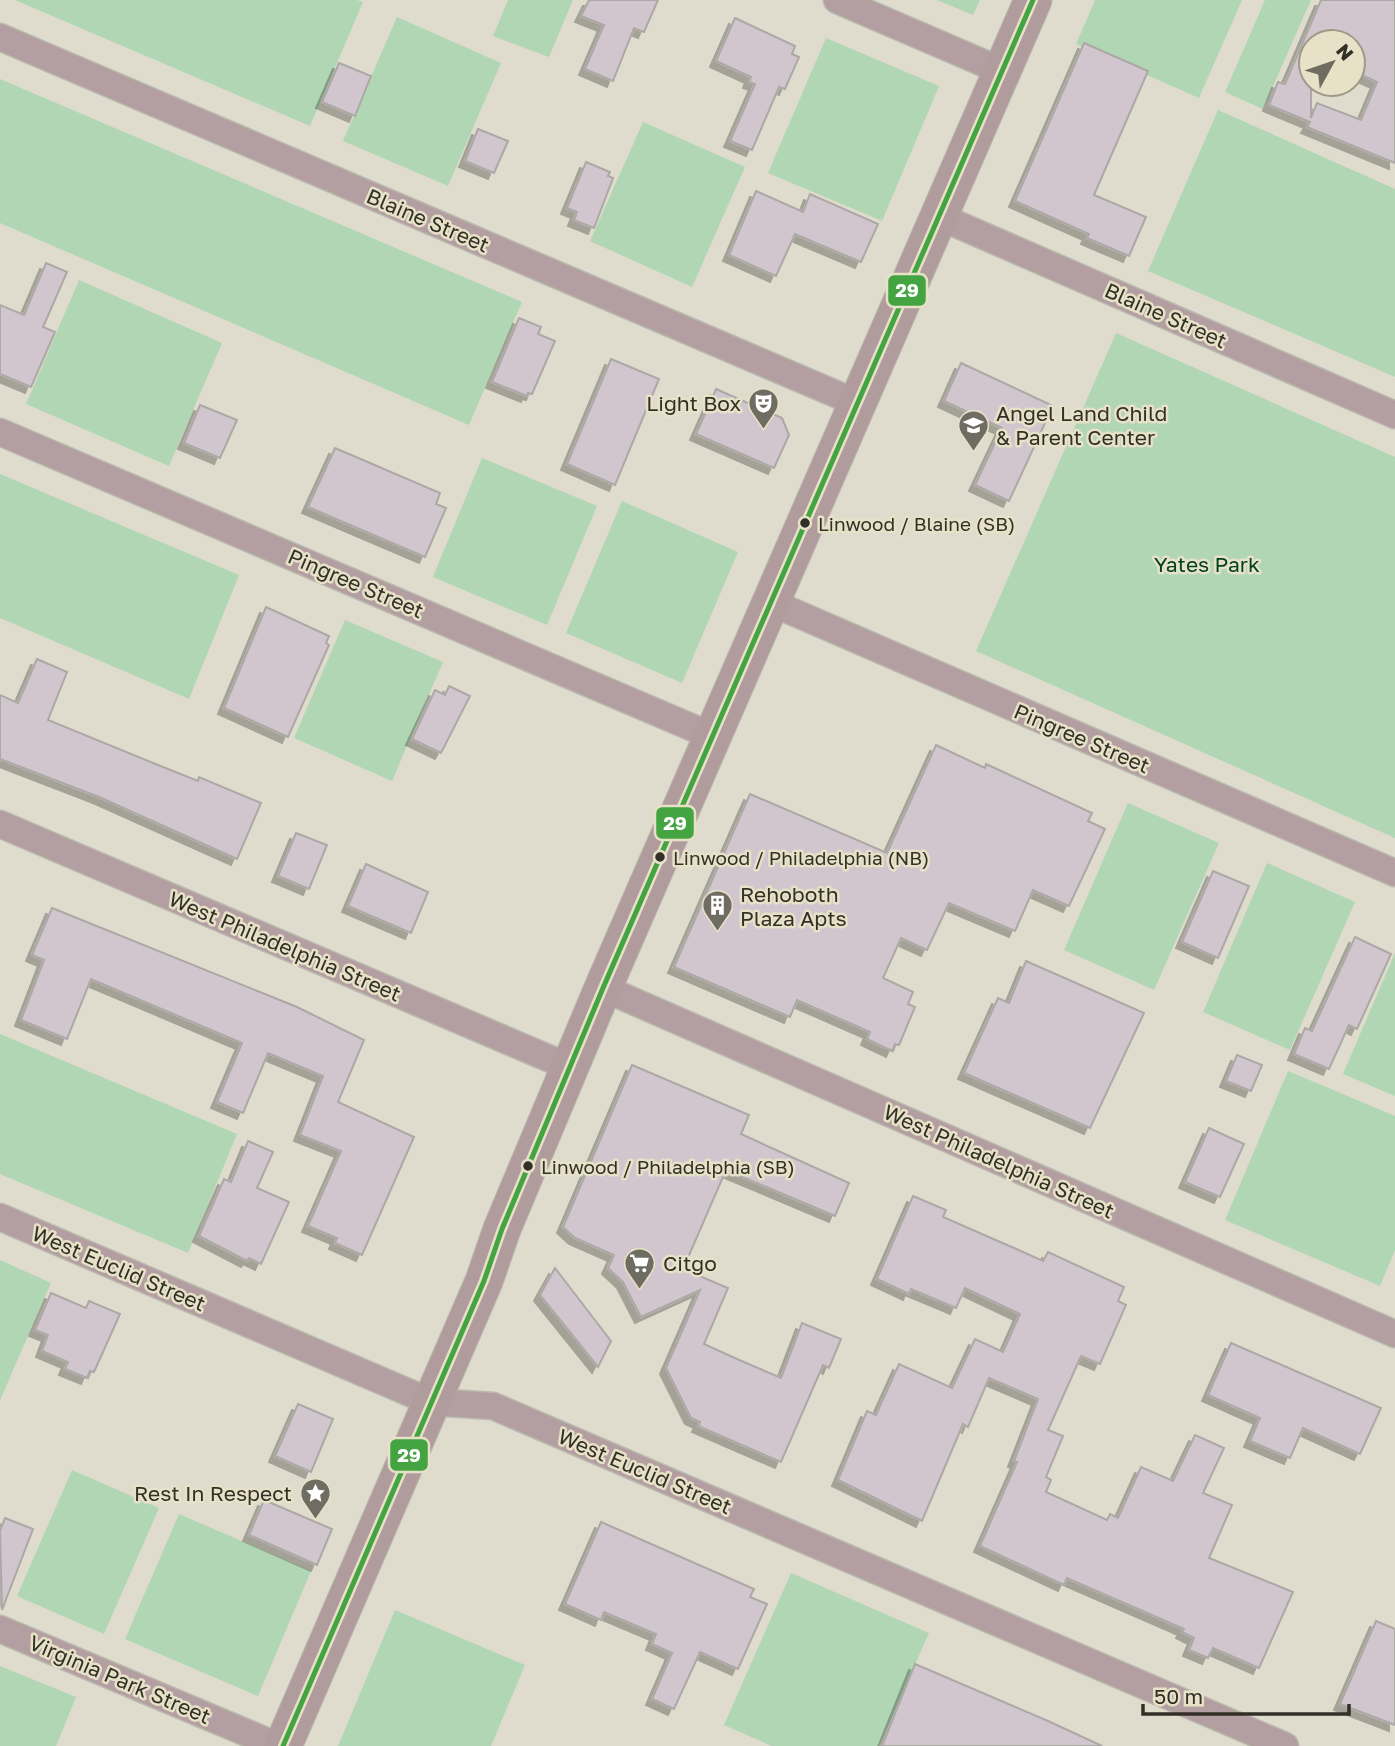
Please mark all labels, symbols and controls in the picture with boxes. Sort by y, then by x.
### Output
north arrow [1297,28,1367,98]
text: N [1332,39,1359,65]
street label: Blaine Street [363,182,493,258]
line badge: 29 [887,274,927,307]
street label: Blaine Street [1101,277,1231,353]
text: 29 [895,278,919,301]
theatre icon: Light Box [747,386,781,430]
place label: Light Box [646,390,741,416]
place label: Angel Land Child & Parent Center [996,400,1167,450]
school or university icon: Angel Land Child & Parent Center [956,408,990,452]
place label: Linwood / Blaine (SB) [818,512,1015,535]
marker: Linwood / Blaine (SB) [798,516,812,530]
street label: Pingree Street [284,543,428,623]
park label: Yates Park [1154,551,1260,577]
street label: Pingree Street [1010,698,1154,778]
line badge: 29 [655,806,695,840]
text: 29 [663,811,687,834]
place label: Linwood / Philadelphia (NB) [673,846,929,869]
marker: Linwood / Philadelphia (NB) [653,850,667,864]
place label: Rehoboth Plaza Apts [740,881,847,931]
street label: West Philadelphia Street [165,885,405,1007]
building icon: Rehoboth Plaza Apts [700,889,734,933]
street label: West Philadelphia Street [880,1098,1118,1224]
place label: Linwood / Philadelphia (SB) [541,1155,795,1178]
marker: Linwood / Philadelphia (SB) [521,1159,535,1173]
street label: West Euclid Street [28,1220,210,1316]
supermarket icon: Citgo [623,1246,657,1290]
place label: Citgo [663,1250,717,1276]
street label: West Euclid Street [554,1423,736,1519]
line badge: 29 [389,1438,429,1472]
text: 29 [397,1443,421,1466]
place icon: Rest In Respect [298,1476,332,1520]
place label: Rest In Respect [134,1480,292,1506]
street label: Virginia Park Street [25,1629,215,1729]
scale bar [1143,1672,1350,1716]
text: 50 m [1154,1683,1203,1709]

